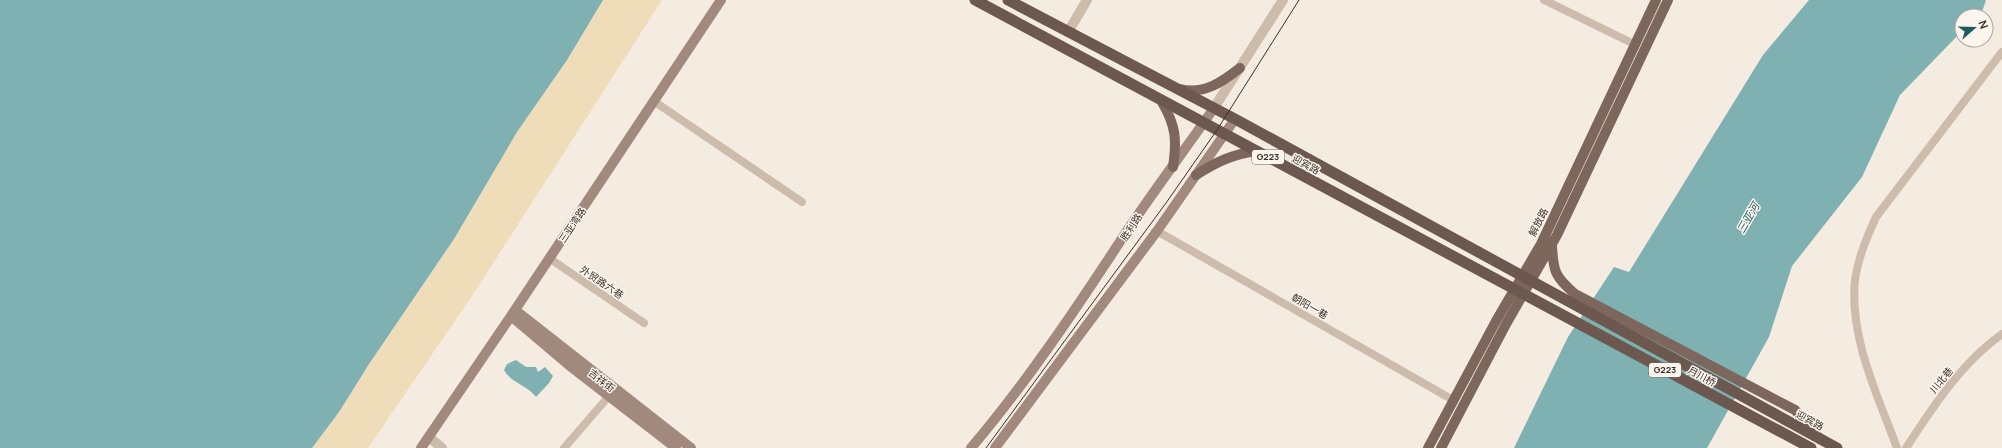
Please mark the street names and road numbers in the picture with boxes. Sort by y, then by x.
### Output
road number: G223 [1252,150,1284,164]
street label: 迎宾路 [1289,151,1323,177]
street label: 三亚湾路 [555,205,589,245]
street label: 解放路 [1525,205,1551,239]
street label: 胜利路 [1117,211,1145,243]
street label: 外贸路六巷 [577,262,627,302]
street label: 朝阳一巷 [1289,290,1331,322]
road number: G223 [1649,363,1681,377]
street label: 月川桥 [1685,363,1719,389]
street label: 川北巷 [1926,364,1956,396]
street label: 吉祥街 [586,365,618,395]
street label: 迎宾路 [1793,407,1827,433]

